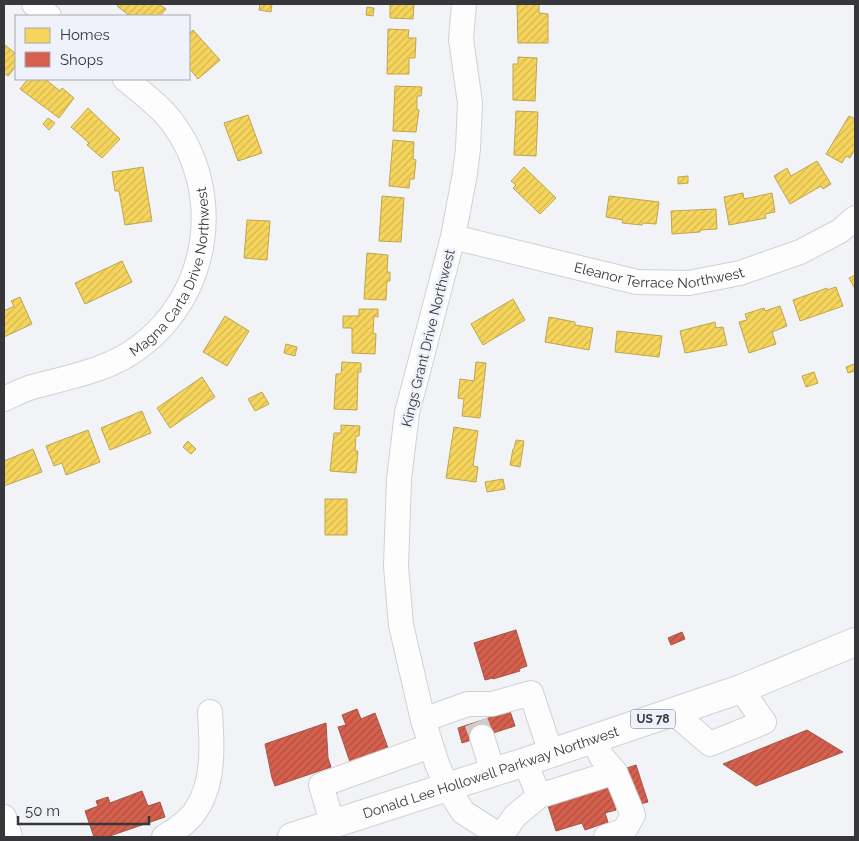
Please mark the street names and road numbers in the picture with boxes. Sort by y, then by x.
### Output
street label: Magna Carta Drive Northwest [126,186,212,359]
street label: Kings Grant Drive Northwest [398,247,458,428]
street label: Eleanor Terrace Northwest [572,259,746,291]
road number: US 78 [630,710,676,729]
street label: Donald Lee Hollowell Parkway Northwest [361,723,621,822]

